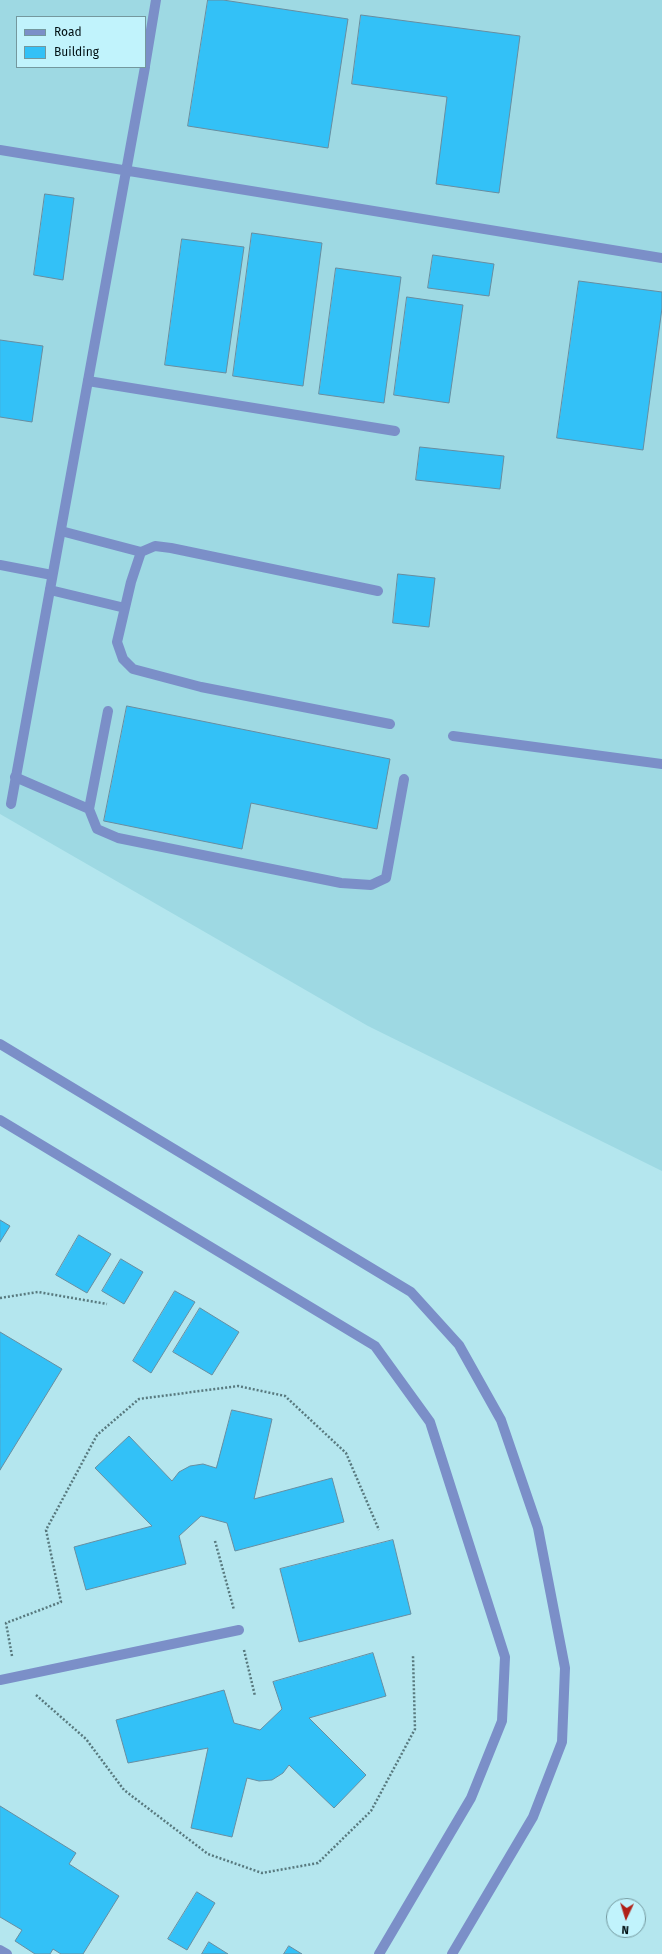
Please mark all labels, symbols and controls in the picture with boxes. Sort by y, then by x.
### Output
legend [16,16,146,68]
text: Road [54,25,82,39]
text: Building [54,45,99,59]
north arrow [606,1898,646,1938]
text: N [621,1923,629,1936]

